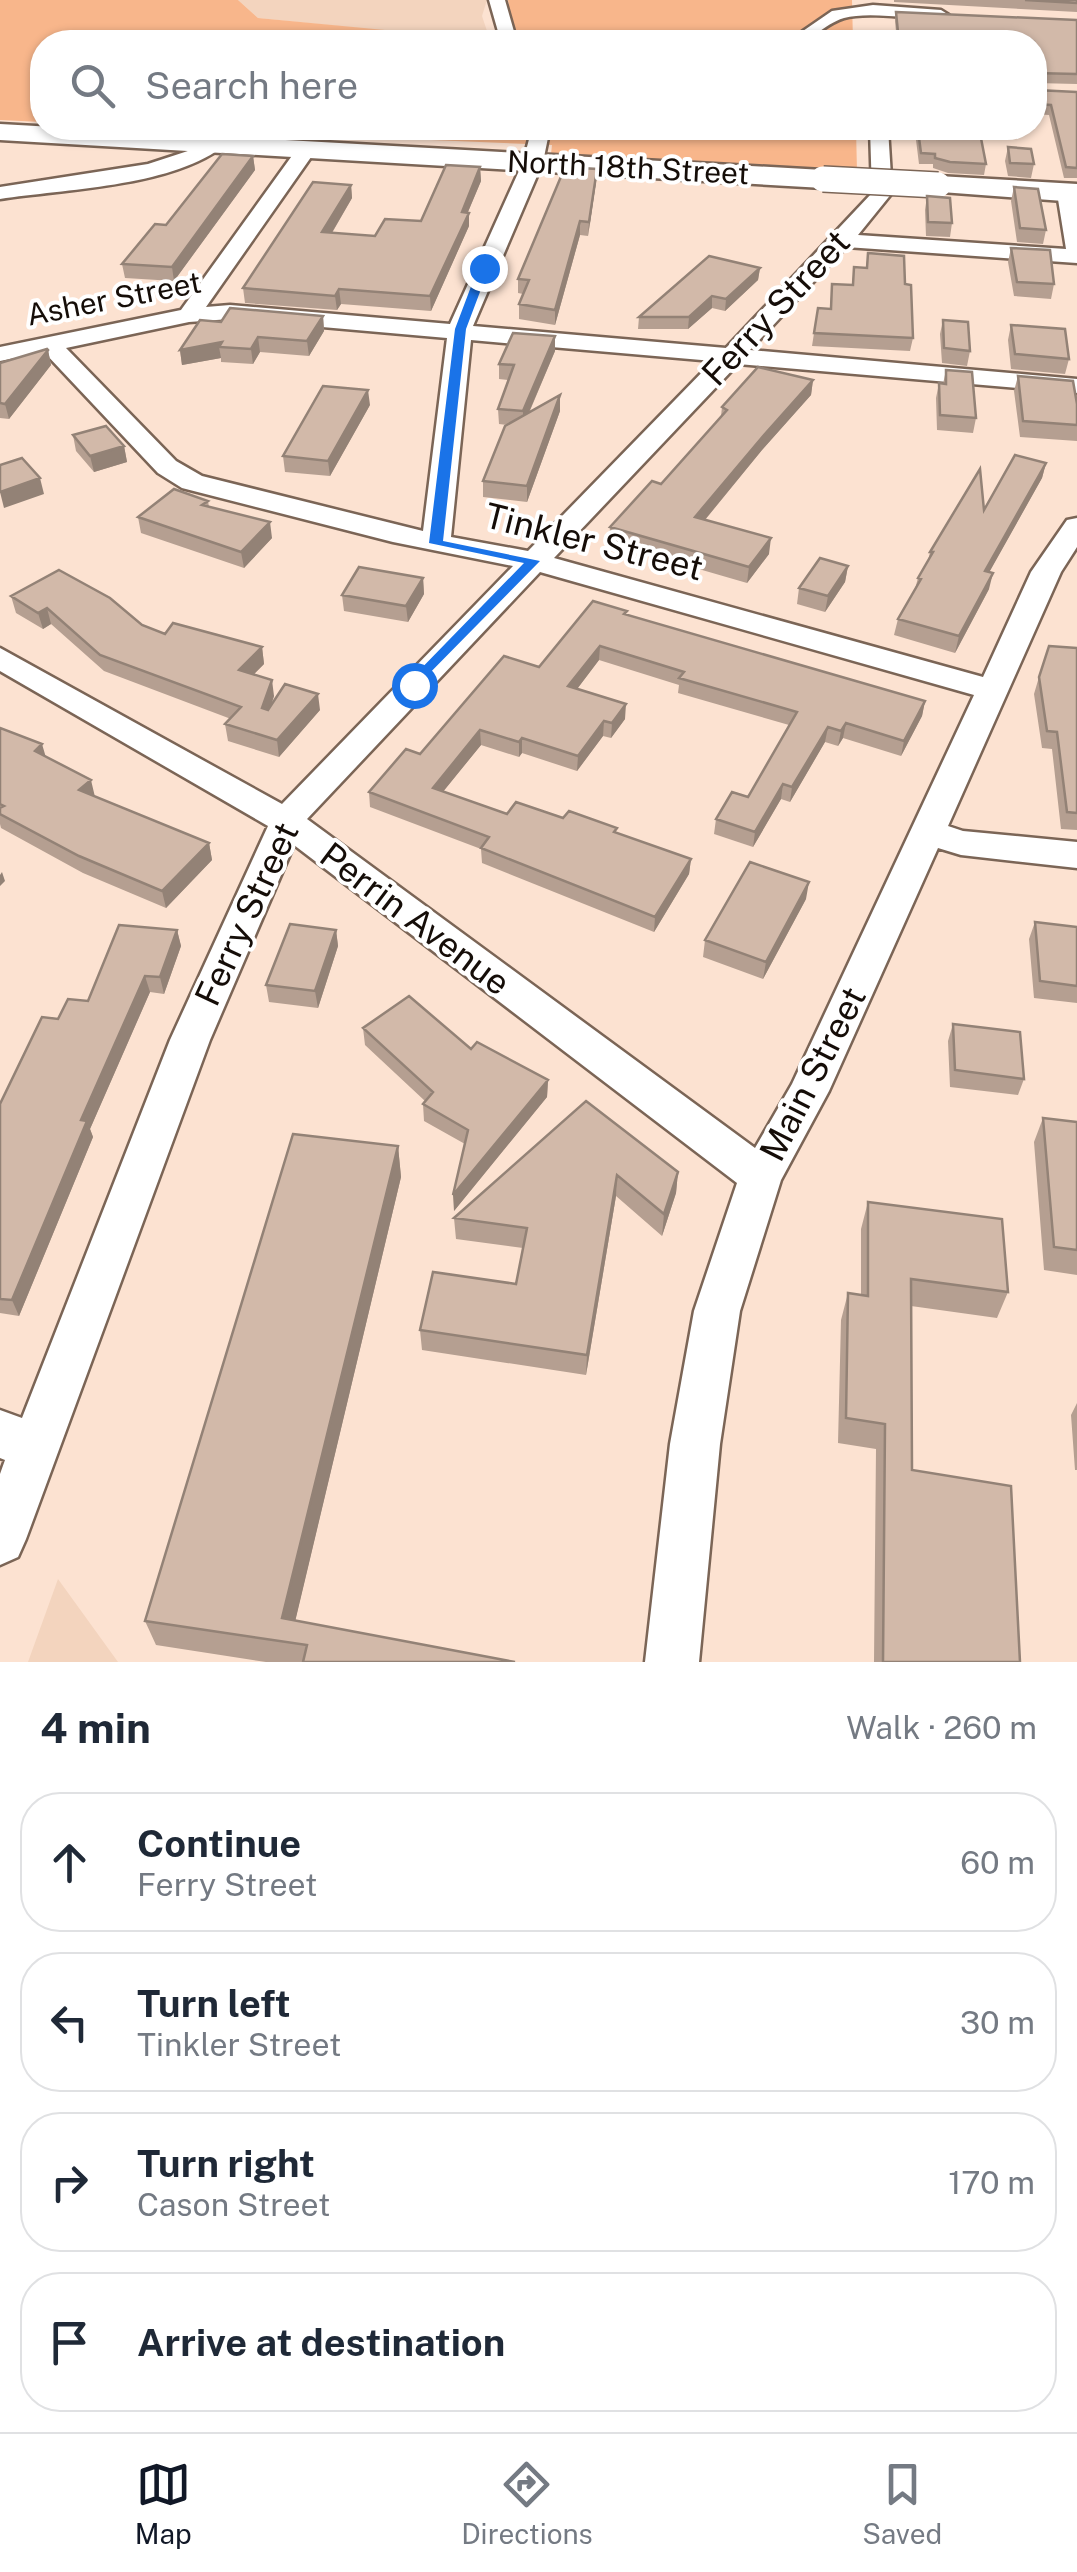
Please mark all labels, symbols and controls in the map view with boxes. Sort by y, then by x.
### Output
search box [30,30,1047,140]
icon: search [65,58,120,113]
text: Search here [145,63,358,108]
street label: North 18th Street [506,143,750,191]
street label: Ferry Street [693,222,858,394]
route end [462,246,508,292]
street label: Asher Street [24,263,204,333]
street label: Tinkler Street [481,495,708,588]
route start [392,663,438,709]
street label: Ferry Street [186,816,307,1012]
street label: Perrin Avenue [312,834,518,1003]
street label: Main Street [751,980,874,1168]
text: 4 min [40,1703,151,1752]
text: Walk · 260 m [846,1709,1037,1746]
text: Continue [137,1821,301,1866]
icon: ahead [42,1835,97,1890]
text: 60 m [960,1844,1035,1881]
text: Ferry Street [137,1866,317,1903]
text: Turn left [137,1981,291,2026]
icon: left [42,1995,97,2050]
text: 30 m [960,2004,1035,2041]
text: Tinkler Street [137,2026,341,2063]
text: Turn right [137,2141,315,2186]
icon: right [42,2155,97,2210]
text: 170 m [948,2164,1035,2201]
text: Cason Street [137,2186,330,2223]
icon: arrive [42,2315,97,2370]
text: Arrive at destination [137,2320,505,2365]
tab: Map [135,2457,192,2550]
tab: Directions [461,2457,593,2550]
tab: Saved [862,2457,942,2550]

